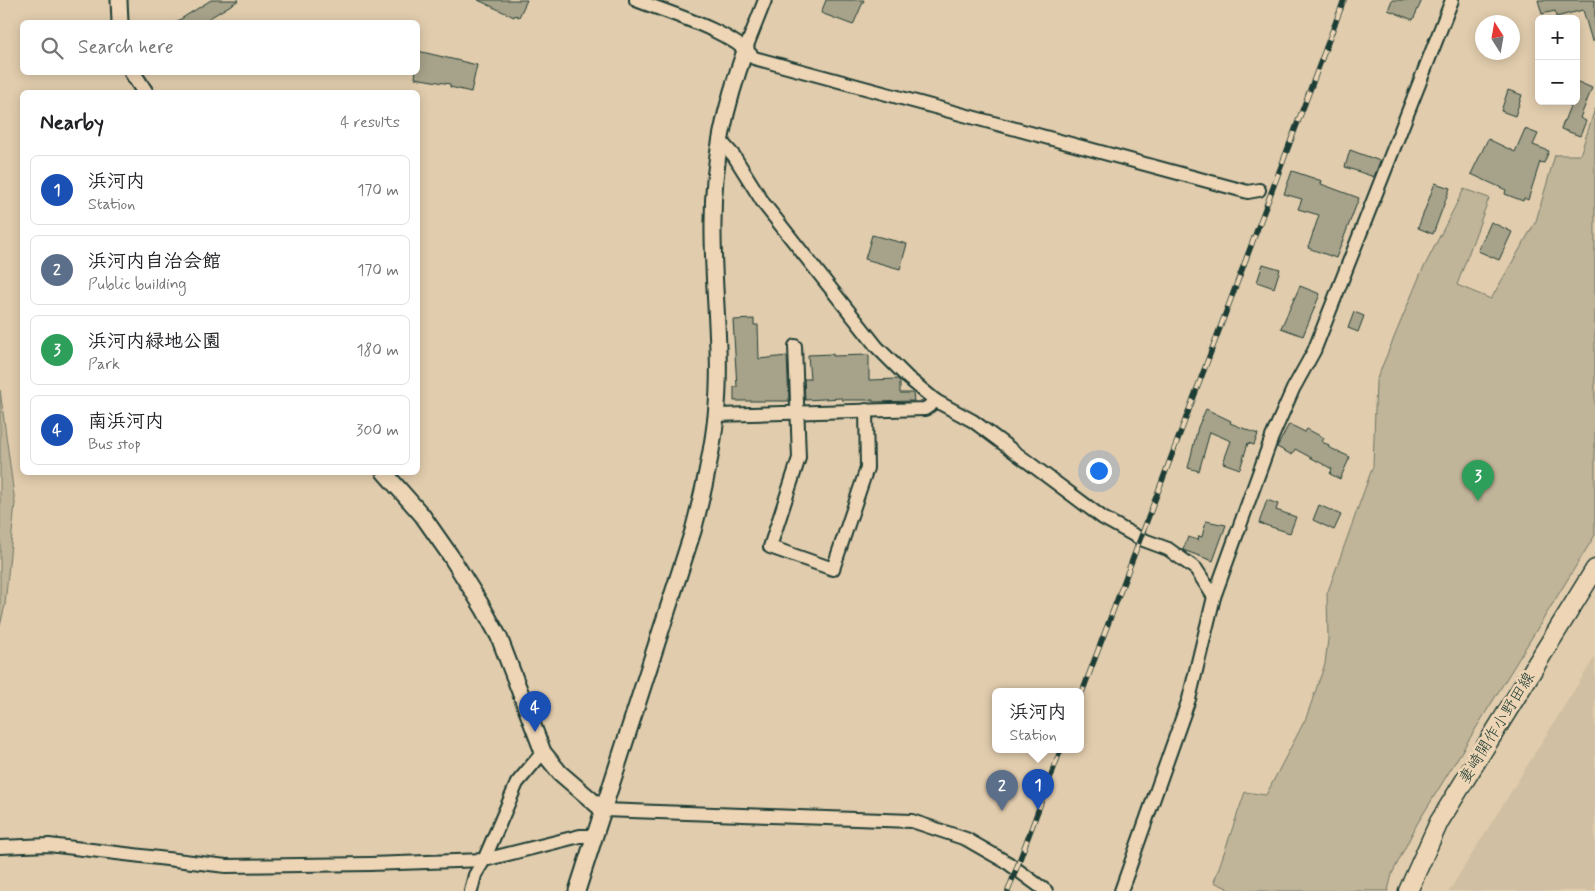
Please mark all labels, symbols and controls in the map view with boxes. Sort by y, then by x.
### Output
north arrow [1475,15,1520,60]
map controls [1535,15,1580,105]
button: + [1535,15,1580,60]
search box [20,20,420,75]
icon: search [38,34,66,62]
text: Search here [78,35,174,60]
button: − [1535,60,1580,105]
text: Nearby [40,109,104,137]
text: 4 results [340,112,400,133]
text: 浜河内 [88,169,145,194]
text: 1 [53,180,61,201]
text: 170 m [357,180,399,201]
text: Station [88,194,135,215]
text: 浜河内自治会館 [88,249,221,274]
text: 2 [53,260,61,281]
text: 170 m [357,260,399,281]
text: Public building [88,274,187,295]
text: 浜河内緑地公園 [88,329,221,354]
text: 3 [53,340,61,361]
text: 180 m [356,340,399,361]
text: Park [88,354,120,375]
text: 南浜河内 [88,409,164,434]
text: 4 [52,420,62,441]
text: 300 m [356,420,399,441]
text: Bus stop [88,434,141,455]
your location [1086,458,1112,484]
pin: 3 [1462,460,1494,501]
street label: 妻崎開作小野田線 [1454,668,1540,788]
popup [992,688,1084,753]
pin: 4 [519,691,551,732]
text: 浜河内 [1009,700,1067,725]
text: Station [1009,725,1057,746]
pin: 1 [1022,769,1054,810]
pin: 2 [986,770,1018,811]

